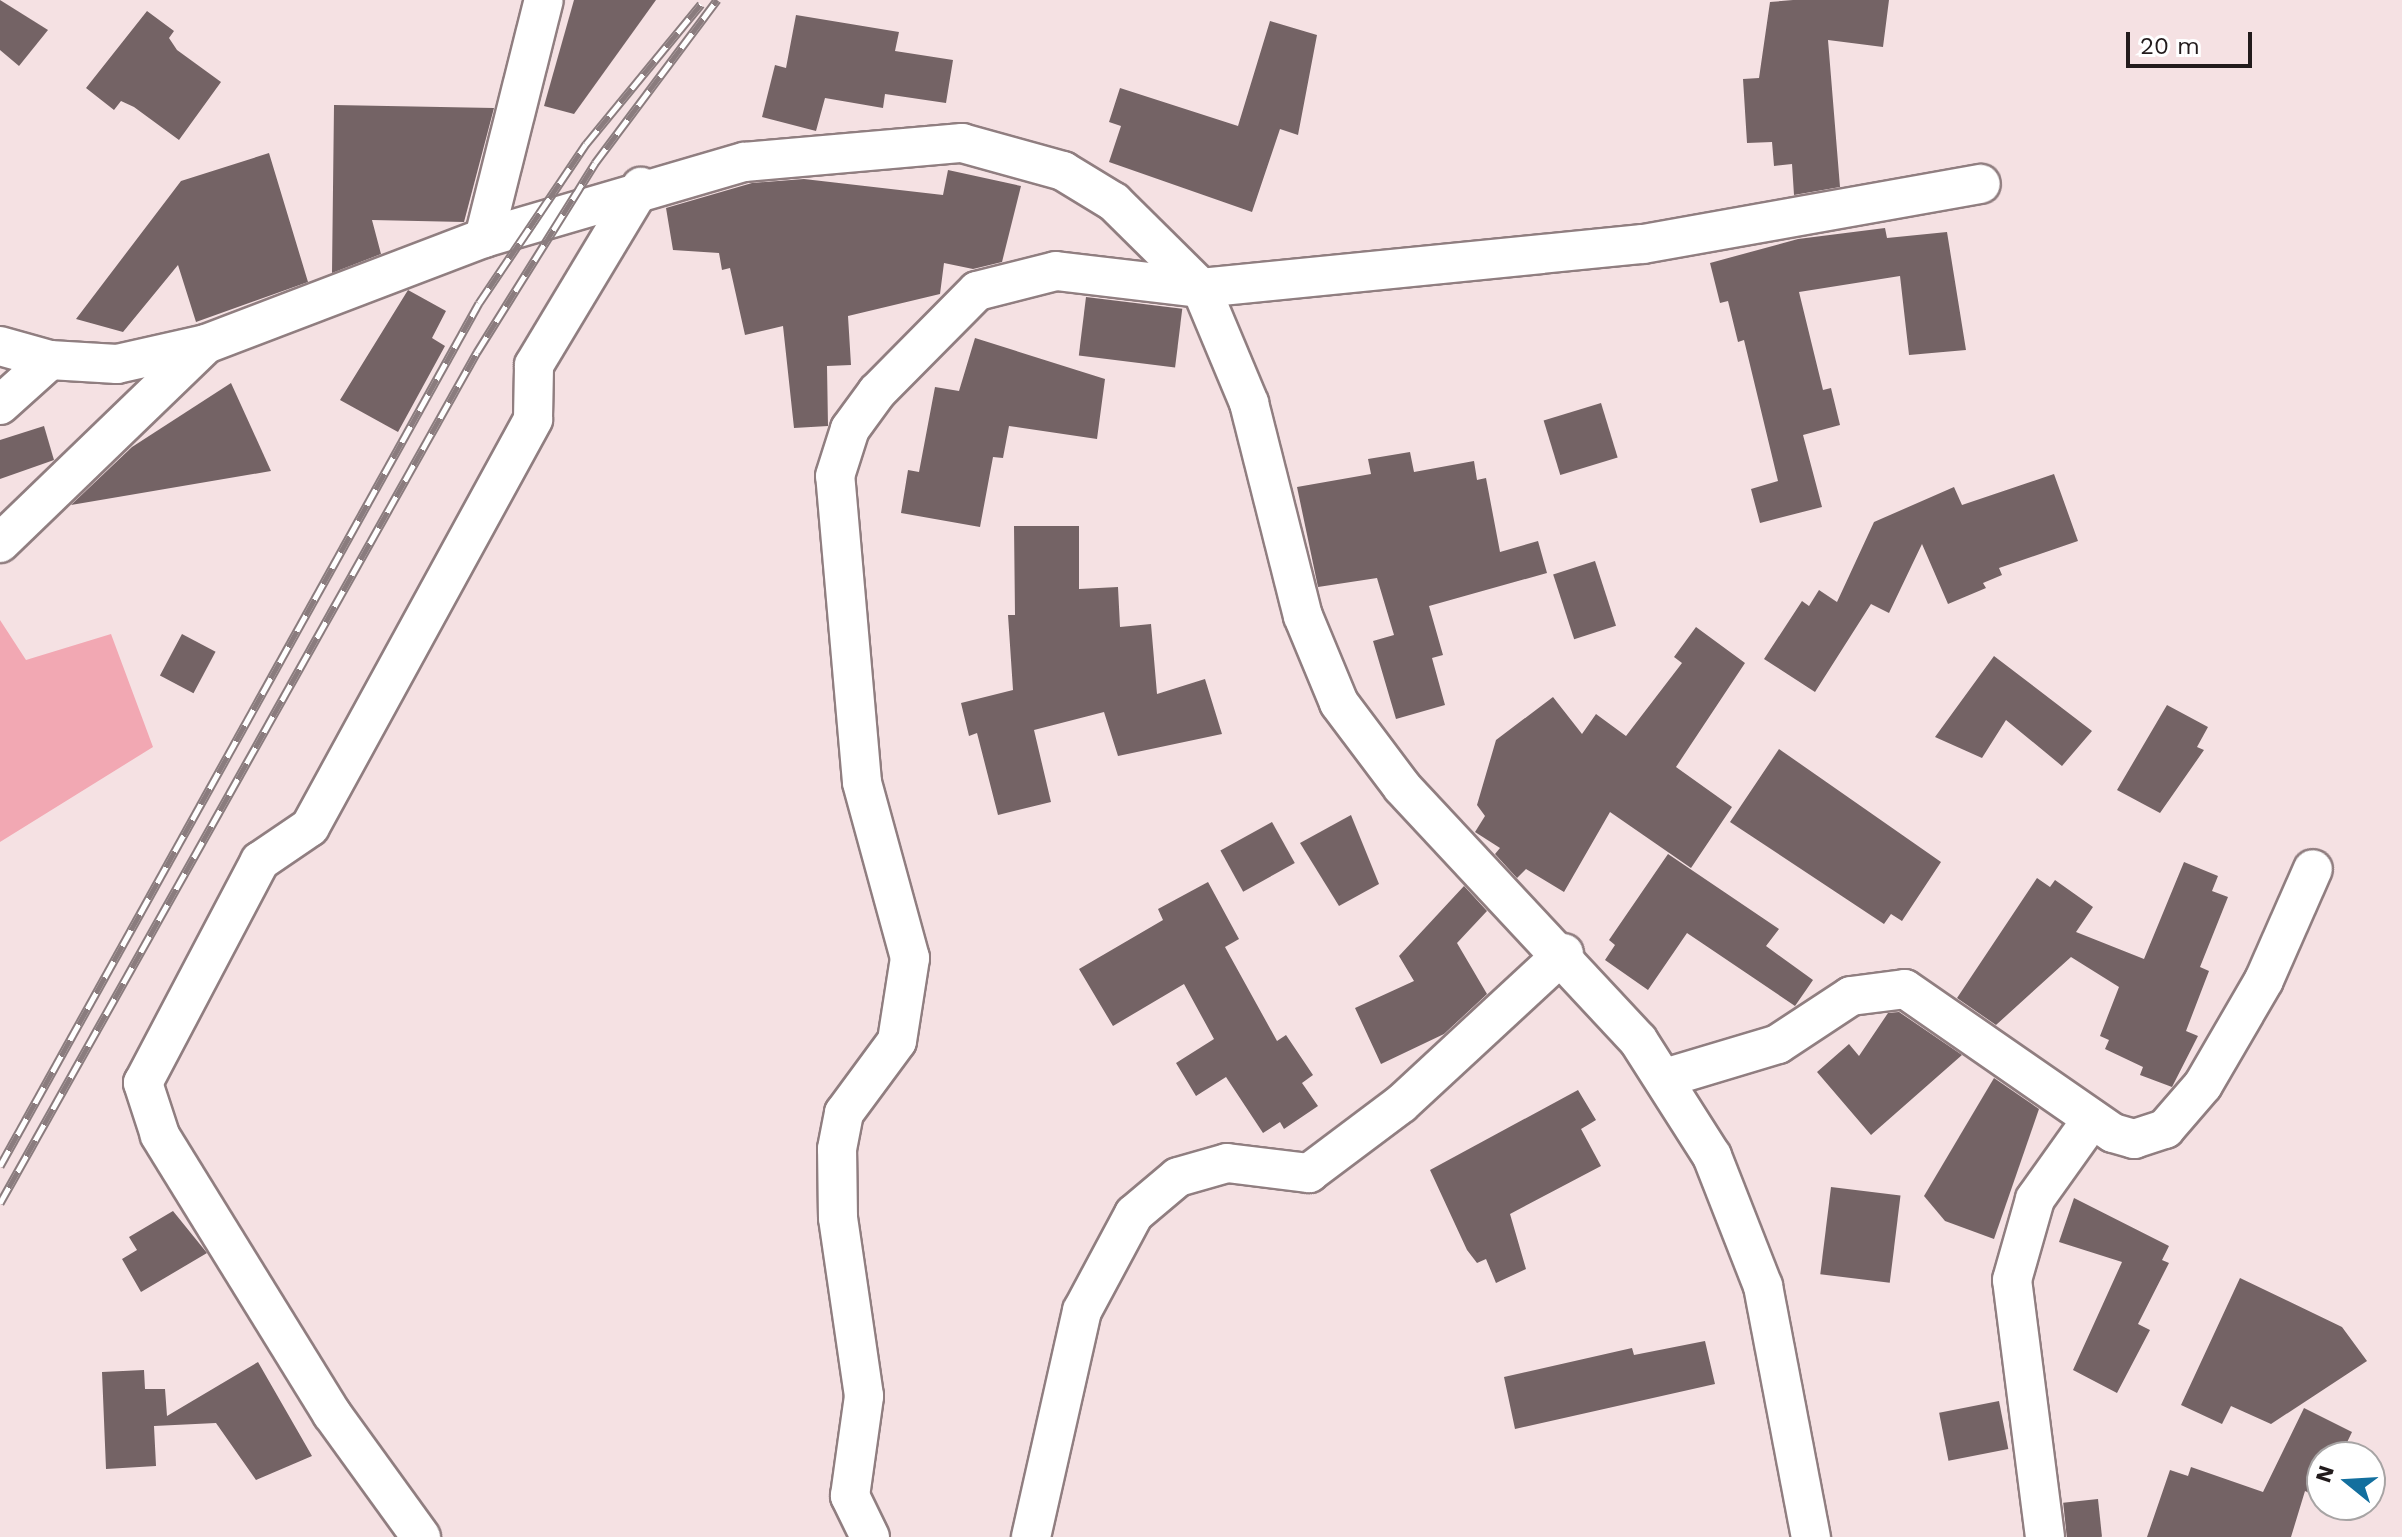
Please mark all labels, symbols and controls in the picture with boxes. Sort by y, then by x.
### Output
scale bar [2130,16,2256,66]
text: 20 m [2140,32,2200,60]
north arrow [2306,1441,2386,1521]
text: N [2310,1462,2339,1486]

